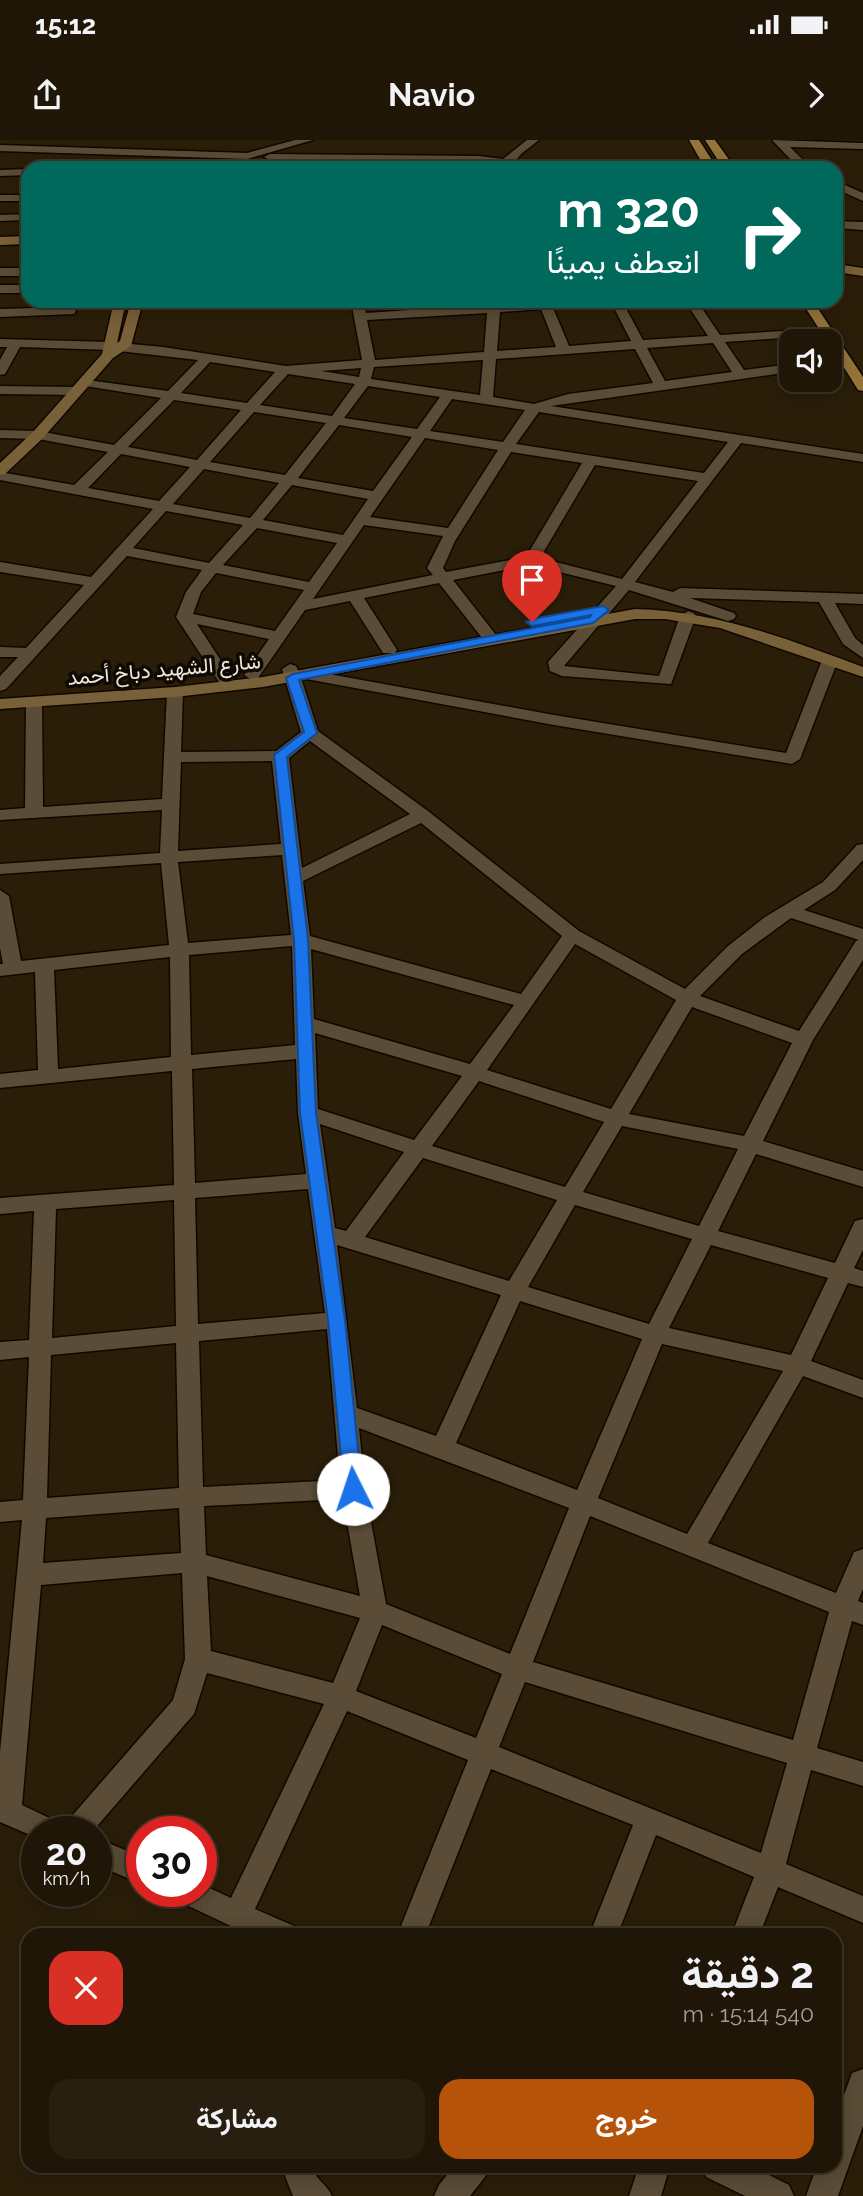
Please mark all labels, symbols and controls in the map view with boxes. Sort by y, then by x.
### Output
text: 15:12 [35,10,96,40]
icon: share [28,76,66,114]
text: Navio [388,76,475,113]
icon: forward [797,76,835,114]
text: 320 m [558,181,700,238]
icon: right [724,189,815,280]
text: انعطف يمينًا [547,243,700,280]
map controls [779,329,842,392]
button: sound [779,329,842,392]
pin [502,550,562,622]
icon: arrive [513,561,551,599]
street label: شارع الشهيد دباخ أحمد [66,648,262,692]
position arrow [316,1452,390,1526]
speed limit sign: 30 [126,1816,217,1907]
text: 20 [46,1832,87,1873]
text: km/h [43,1868,90,1889]
text: 2 دقيقة [681,1949,814,1998]
button: close [49,1951,123,2025]
text: 540 m · 15:14 [683,2000,814,2027]
button: مشاركة [49,2079,425,2159]
button: خروج [439,2079,814,2159]

